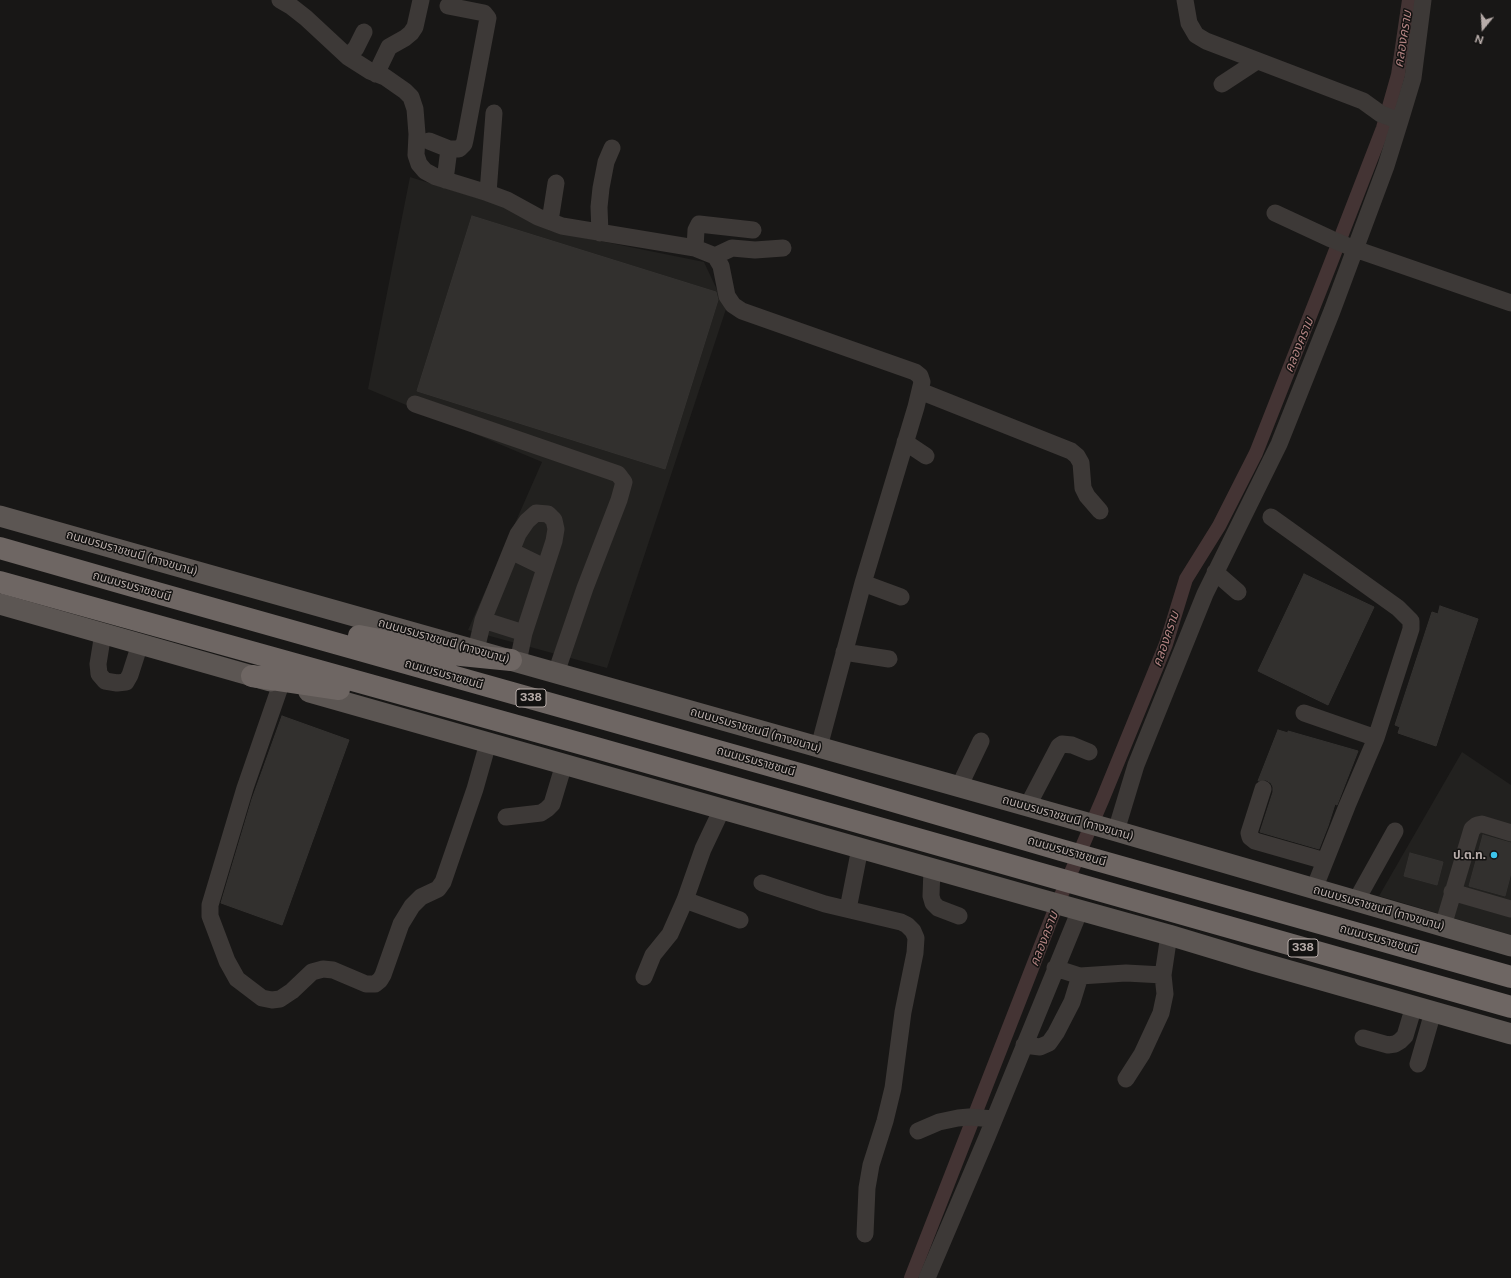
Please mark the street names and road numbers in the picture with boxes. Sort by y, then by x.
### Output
street label: ถนนบรมราชชนนี (ทางขนาน) [65,527,199,579]
street label: ถนนบรมราชชนนี [91,568,173,604]
street label: ถนนบรมราชชนนี (ทางขนาน) [377,615,511,667]
street label: ถนนบรมราชชนนี [403,656,485,692]
road number: 338 [516,689,546,707]
street label: ถนนบรมราชชนนี (ทางขนาน) [689,704,823,756]
street label: ถนนบรมราชชนนี [715,743,797,779]
street label: ถนนบรมราชชนนี (ทางขนาน) [1001,792,1135,844]
street label: ถนนบรมราชชนนี [1026,833,1108,869]
street label: ถนนบรมราชชนนี (ทางขนาน) [1312,882,1446,934]
street label: ถนนบรมราชชนนี [1338,921,1420,957]
road number: 338 [1288,939,1318,957]

